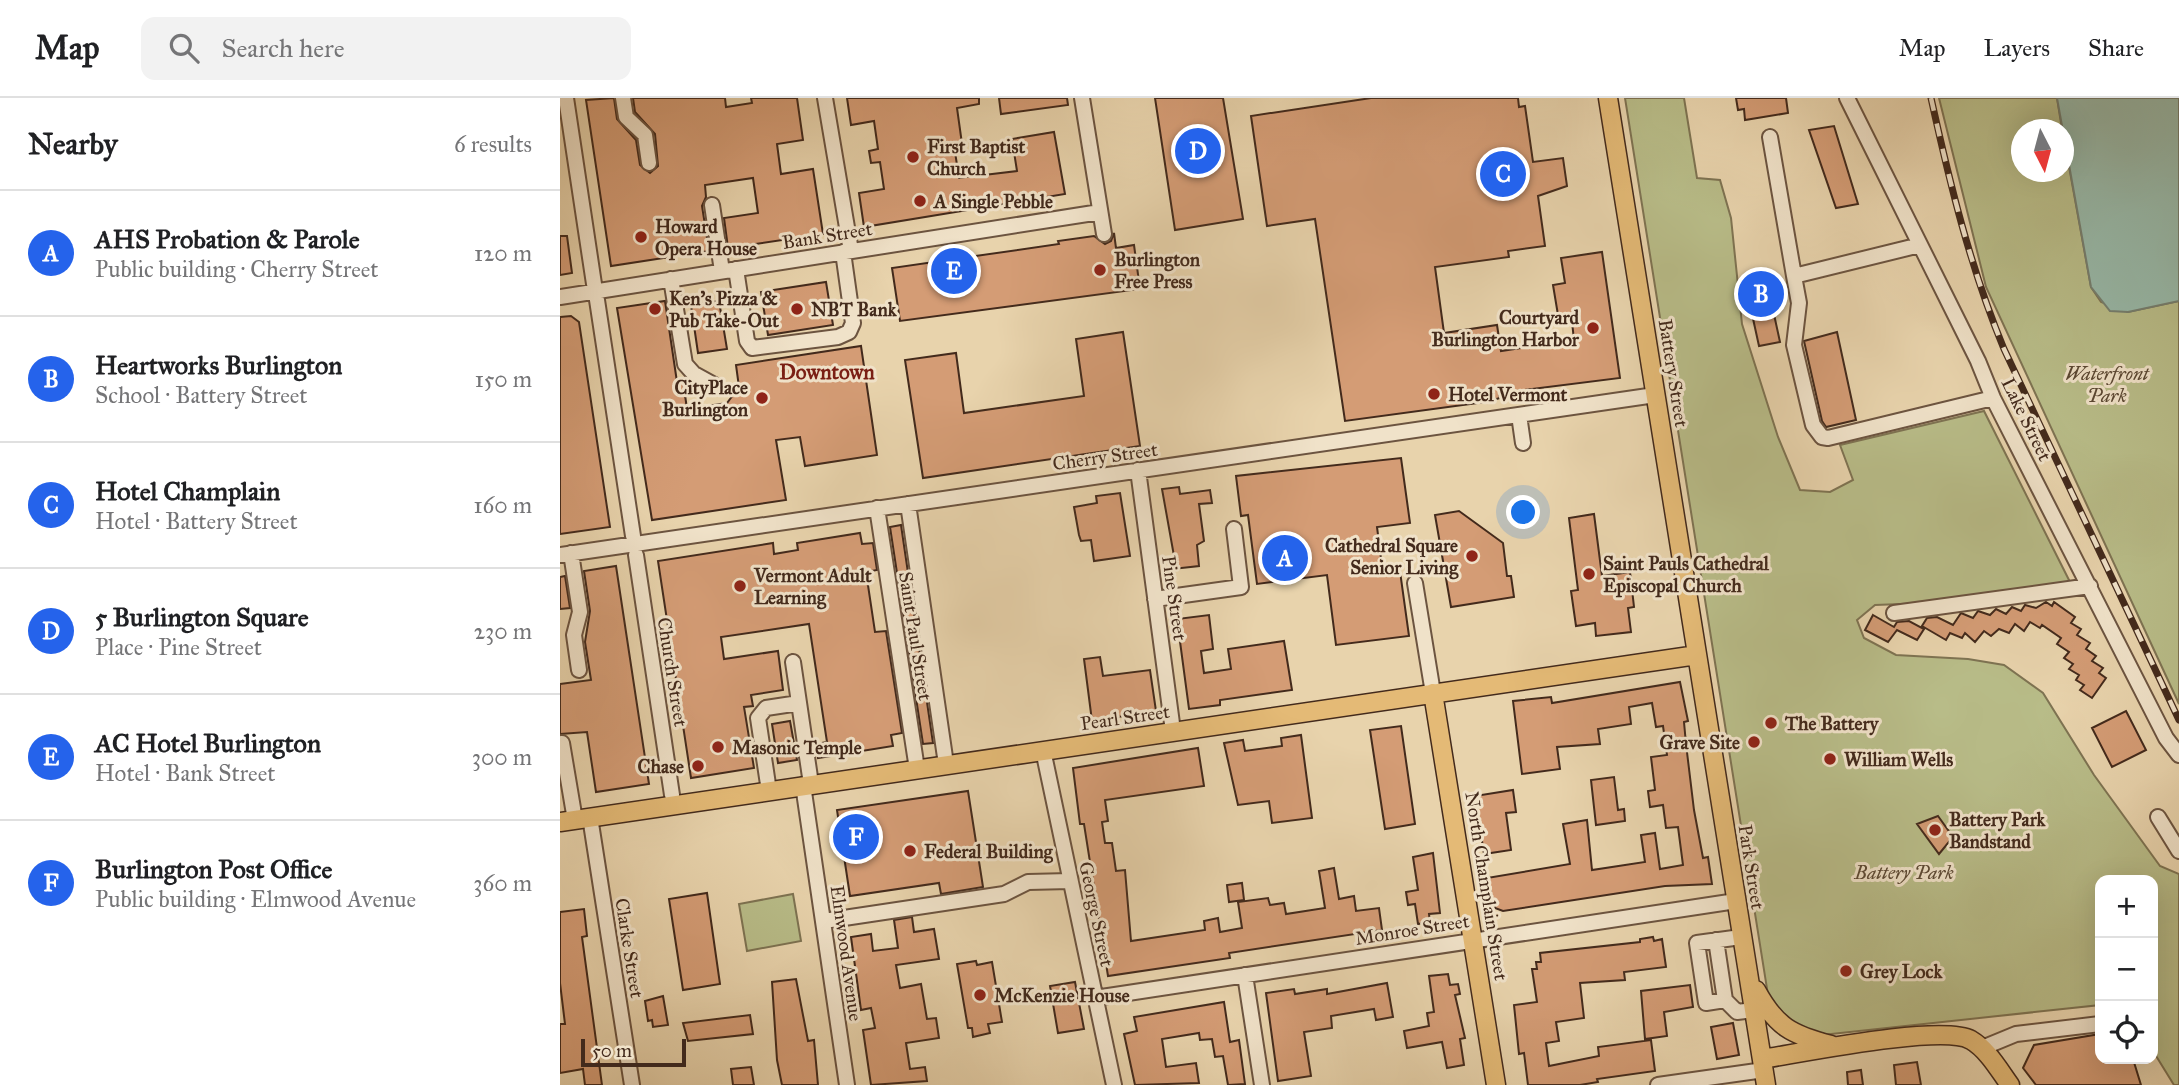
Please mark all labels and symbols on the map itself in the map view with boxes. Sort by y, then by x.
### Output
north arrow [2011,119,2074,182]
pin: D [1175,125,1221,177]
place label: First Baptist Church [927,135,1025,180]
pin: C [1480,148,1526,200]
marker: First Baptist Church [905,149,921,165]
place label: A Single Pebble [932,190,1053,214]
marker: A Single Pebble [912,193,928,209]
place label: Howard Opera House [655,215,757,261]
street label: Bank Street [780,217,874,254]
marker: Howard Opera House [633,229,649,245]
pin: E [931,245,977,297]
place label: Burlington Free Press [1114,248,1201,293]
marker: Burlington Free Press [1092,262,1108,278]
pin: B [1738,268,1784,320]
place label: Ken's Pizza & Pub Take-Out [669,287,779,332]
place label: NBT Bank [811,298,898,321]
marker: Ken's Pizza & Pub Take-Out [647,301,663,317]
marker: NBT Bank [789,301,805,317]
place label: Courtyard Burlington Harbor [1431,306,1580,352]
street label: Battery Street [1654,317,1693,429]
marker: Courtyard Burlington Harbor [1585,320,1601,336]
district label: Downtown [779,359,875,385]
park label: Waterfront Park [2065,362,2150,407]
street label: Lake Street [1997,374,2057,465]
place label: CityPlace Burlington [662,376,749,422]
place label: Hotel Vermont [1448,383,1568,406]
marker: Hotel Vermont [1426,386,1442,402]
marker: CityPlace Burlington [754,390,770,406]
street label: Cherry Street [1051,438,1159,475]
your location [1506,495,1540,529]
pin: A [1262,532,1308,584]
place label: Cathedral Square Senior Living [1325,534,1459,580]
marker: Cathedral Square Senior Living [1464,548,1480,564]
place label: Saint Pauls Cathedral Episcopal Church [1603,552,1770,598]
street label: Pine Street [1157,554,1192,642]
place label: Vermont Adult Learning [753,564,872,610]
marker: Saint Pauls Cathedral Episcopal Church [1581,566,1597,582]
street label: Saint Paul Street [894,570,937,702]
marker: Vermont Adult Learning [732,578,748,594]
street label: Church Street [653,616,693,729]
street label: Pearl Street [1079,700,1171,735]
place label: The Battery [1784,712,1880,736]
marker: The Battery [1763,715,1779,731]
place label: Grave Site [1660,731,1740,754]
marker: Grave Site [1746,734,1762,750]
place label: Masonic Temple [732,736,862,760]
marker: Masonic Temple [710,739,726,755]
place label: William Wells [1844,748,1953,771]
marker: William Wells [1822,751,1838,767]
place label: Chase [638,755,684,778]
marker: Chase [690,758,706,774]
street label: North Champlain Street [1460,790,1513,982]
place label: Battery Park Bandstand [1949,808,2047,853]
pin: F [833,811,879,863]
marker: Battery Park Bandstand [1927,822,1943,838]
street label: Park Street [1733,823,1770,911]
place label: Federal Building [924,840,1054,864]
marker: Federal Building [902,843,918,859]
street label: George Street [1073,860,1119,969]
park label: Battery Park [1853,861,1954,884]
street label: Elmwood Avenue [826,884,867,1023]
street label: Clarke Street [610,896,649,1000]
street label: Monroe Street [1353,909,1471,950]
place label: Grey Lock [1860,960,1943,984]
marker: Grey Lock [1838,963,1854,979]
place label: McKenzie House [994,984,1130,1007]
marker: McKenzie House [972,987,988,1003]
scale bar [581,1036,686,1068]

